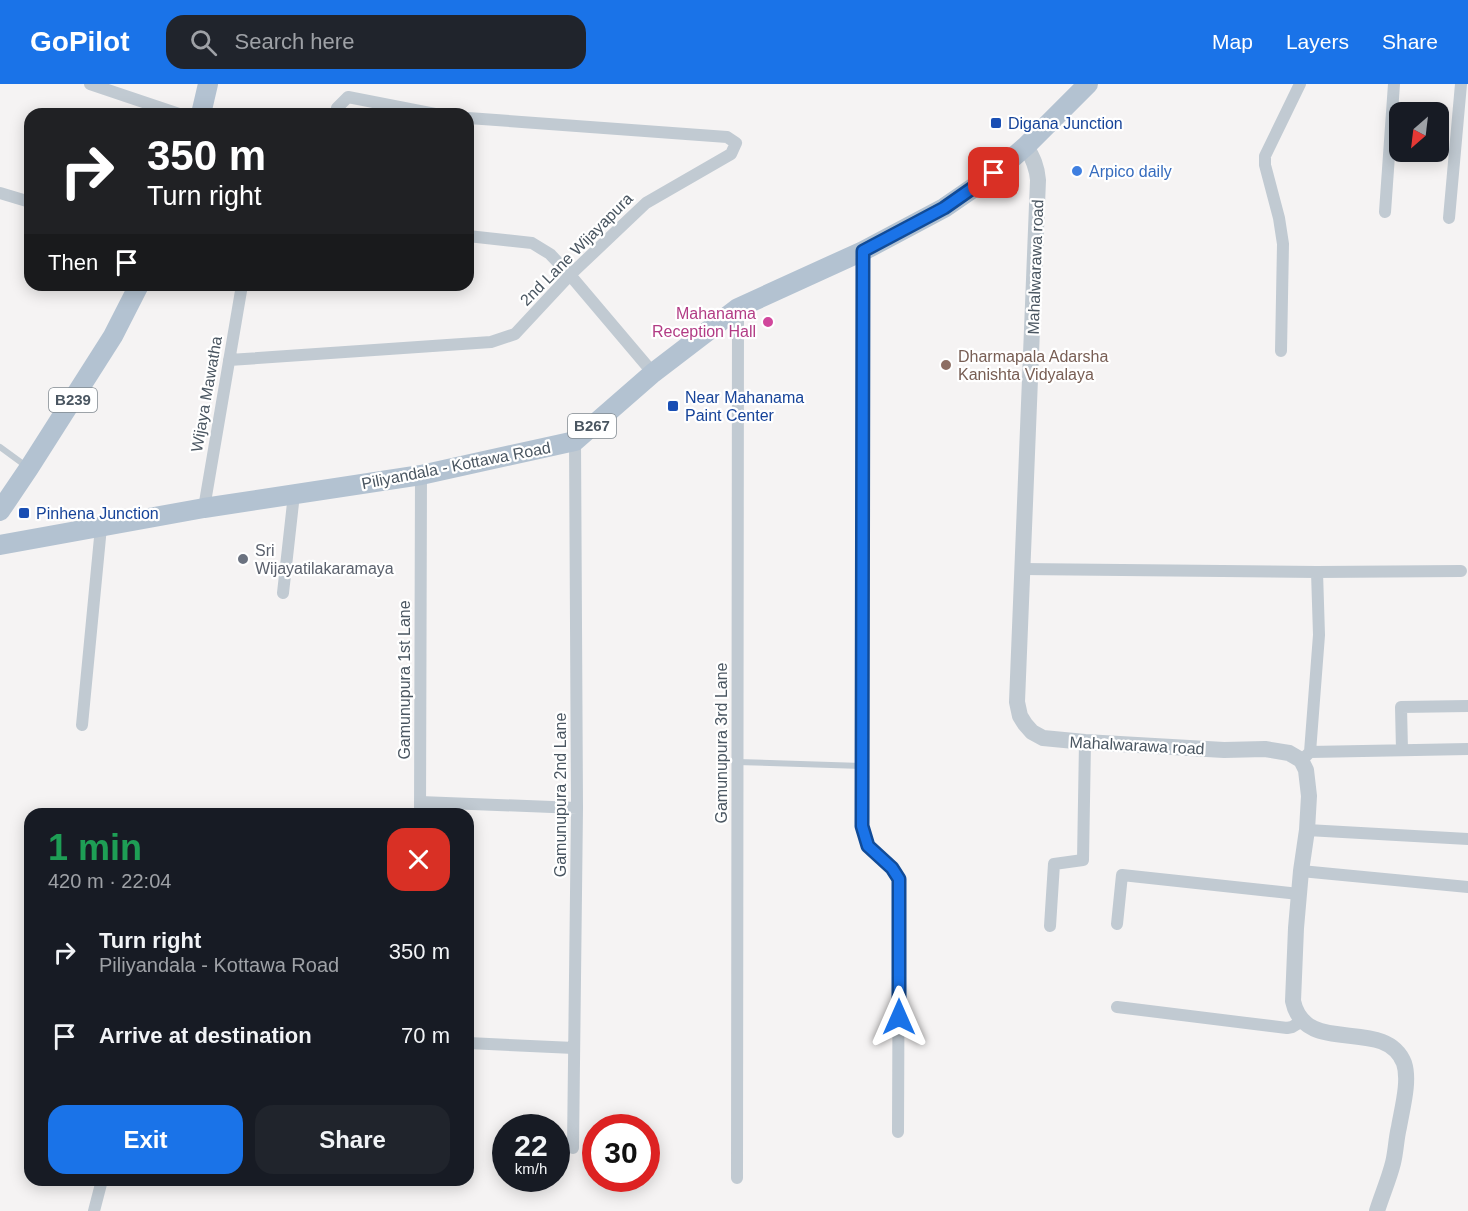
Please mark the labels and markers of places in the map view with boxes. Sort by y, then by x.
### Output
place label: Digana Junction [1008,115,1123,132]
marker: Digana Junction [989,116,1003,130]
pin [968,147,1019,198]
place label: Arpico daily [1089,163,1172,180]
marker: Arpico daily [1070,164,1084,178]
place label: Mahanama Reception Hall [652,305,756,340]
marker: Mahanama Reception Hall [761,315,775,329]
place label: Dharmapala Adarsha Kanishta Vidyalaya [958,348,1108,383]
marker: Dharmapala Adarsha Kanishta Vidyalaya [939,358,953,372]
place label: Near Mahanama Paint Center [685,389,804,424]
marker: Near Mahanama Paint Center [666,399,680,413]
place label: Pinhena Junction [36,505,159,522]
marker: Pinhena Junction [17,506,31,520]
place label: Sri Wijayatilakaramaya [255,542,394,577]
marker: Sri Wijayatilakaramaya [236,552,250,566]

